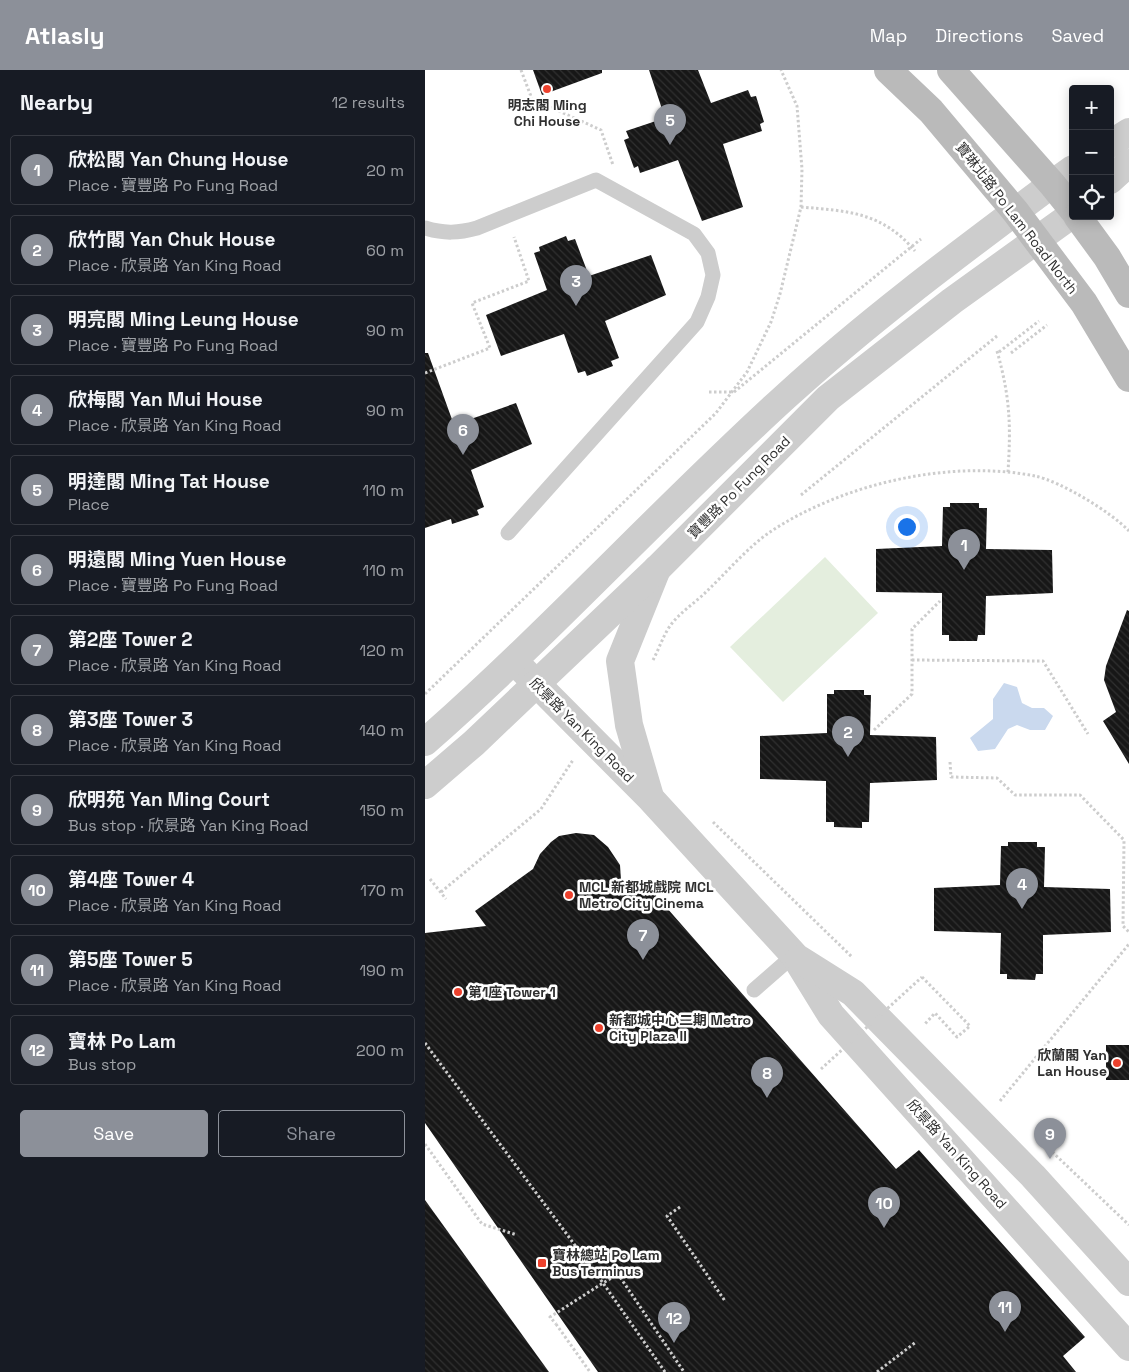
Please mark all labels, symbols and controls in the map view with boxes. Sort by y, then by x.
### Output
text: Atlasly [25,20,104,51]
text: Map [870,24,907,47]
text: Directions [935,24,1024,47]
text: Saved [1052,24,1104,47]
marker: 明志閣 Ming Chi House [541,83,553,95]
map controls [1069,85,1114,220]
button: + [1069,85,1114,130]
text: Nearby [20,89,93,116]
text: 12 results [331,92,405,113]
place label: 明志閣 Ming Chi House [507,96,587,130]
pin: 5 [654,104,686,145]
button: − [1069,130,1114,175]
street label: 寶琳北路 Po Lam Road North [952,139,1082,297]
text: 欣松閣 Yan Chung House [68,147,288,172]
text: 1 [33,160,41,181]
text: 20 m [366,160,404,181]
text: Place · 寶豐路 Po Fung Road [68,175,278,196]
button: locate [1069,175,1114,220]
text: 欣竹閣 Yan Chuk House [68,227,275,252]
text: 2 [32,240,42,261]
text: 60 m [366,240,404,261]
text: Place · 欣景路 Yan King Road [68,255,282,276]
pin: 3 [560,265,592,306]
text: 明亮閣 Ming Leung House [68,307,299,332]
text: 3 [32,320,42,341]
text: 90 m [366,320,404,341]
text: Place · 寶豐路 Po Fung Road [68,335,278,356]
text: 欣梅閣 Yan Mui House [68,387,263,412]
text: 4 [32,400,42,421]
text: 90 m [366,400,404,421]
pin: 6 [447,414,479,455]
text: Place · 欣景路 Yan King Road [68,415,282,436]
street label: 寶豐路 Po Fung Road [684,432,794,542]
text: 明達閣 Ming Tat House [68,469,270,494]
text: 5 [32,480,42,501]
text: 110 m [362,480,404,501]
text: Place [68,494,110,515]
your location [894,514,920,540]
pin: 1 [948,529,980,570]
text: 明遠閣 Ming Yuen House [68,547,286,572]
text: 6 [32,560,42,581]
text: 110 m [362,560,404,581]
text: Place · 寶豐路 Po Fung Road [68,575,278,596]
text: 第2座 Tower 2 [68,627,193,652]
text: 7 [33,640,41,661]
text: 120 m [360,640,404,661]
text: Place · 欣景路 Yan King Road [68,655,282,676]
street label: 欣景路 Yan King Road [526,674,638,786]
text: 第3座 Tower 3 [68,707,193,732]
pin: 2 [832,716,864,757]
text: 8 [32,720,42,741]
text: 140 m [359,720,404,741]
text: Place · 欣景路 Yan King Road [68,735,282,756]
text: 欣明苑 Yan Ming Court [68,787,270,812]
text: 9 [32,800,42,821]
text: 150 m [360,800,404,821]
text: Bus stop · 欣景路 Yan King Road [68,815,308,836]
text: 第4座 Tower 4 [68,867,194,892]
pin: 4 [1006,868,1038,909]
place label: MCL 新都城戲院 MCL Metro City Cinema [579,878,714,912]
text: 10 [28,880,46,901]
text: 170 m [360,880,404,901]
marker: MCL 新都城戲院 MCL Metro City Cinema [563,889,575,901]
text: Place · 欣景路 Yan King Road [68,895,282,916]
pin: 7 [627,919,659,960]
text: 第5座 Tower 5 [68,947,193,972]
text: 11 [30,960,44,981]
text: 190 m [359,960,404,981]
text: Place · 欣景路 Yan King Road [68,975,282,996]
place label: 第1座 Tower 1 [468,983,556,1001]
marker: 第1座 Tower 1 [452,986,464,998]
place label: 新都城中心二期 Metro City Plaza II [609,1011,751,1045]
marker: 新都城中心二期 Metro City Plaza II [593,1022,605,1034]
text: 寶林 Po Lam [68,1029,176,1054]
text: 12 [29,1040,45,1061]
text: 200 m [356,1040,404,1061]
place label: 欣蘭閣 Yan Lan House [1037,1046,1107,1080]
text: Bus stop [68,1054,136,1075]
pin: 8 [751,1057,783,1098]
marker: 欣蘭閣 Yan Lan House [1111,1057,1123,1069]
street label: 欣景路 Yan King Road [903,1096,1011,1212]
button: Save [20,1110,208,1157]
button: Share [218,1110,405,1157]
pin: 9 [1034,1118,1066,1159]
pin: 10 [868,1187,900,1228]
place label: 寶林總站 Po Lam Bus Terminus [552,1246,660,1280]
marker: 寶林總站 Po Lam Bus Terminus [536,1257,548,1269]
pin: 11 [989,1291,1021,1332]
pin: 12 [658,1302,690,1343]

